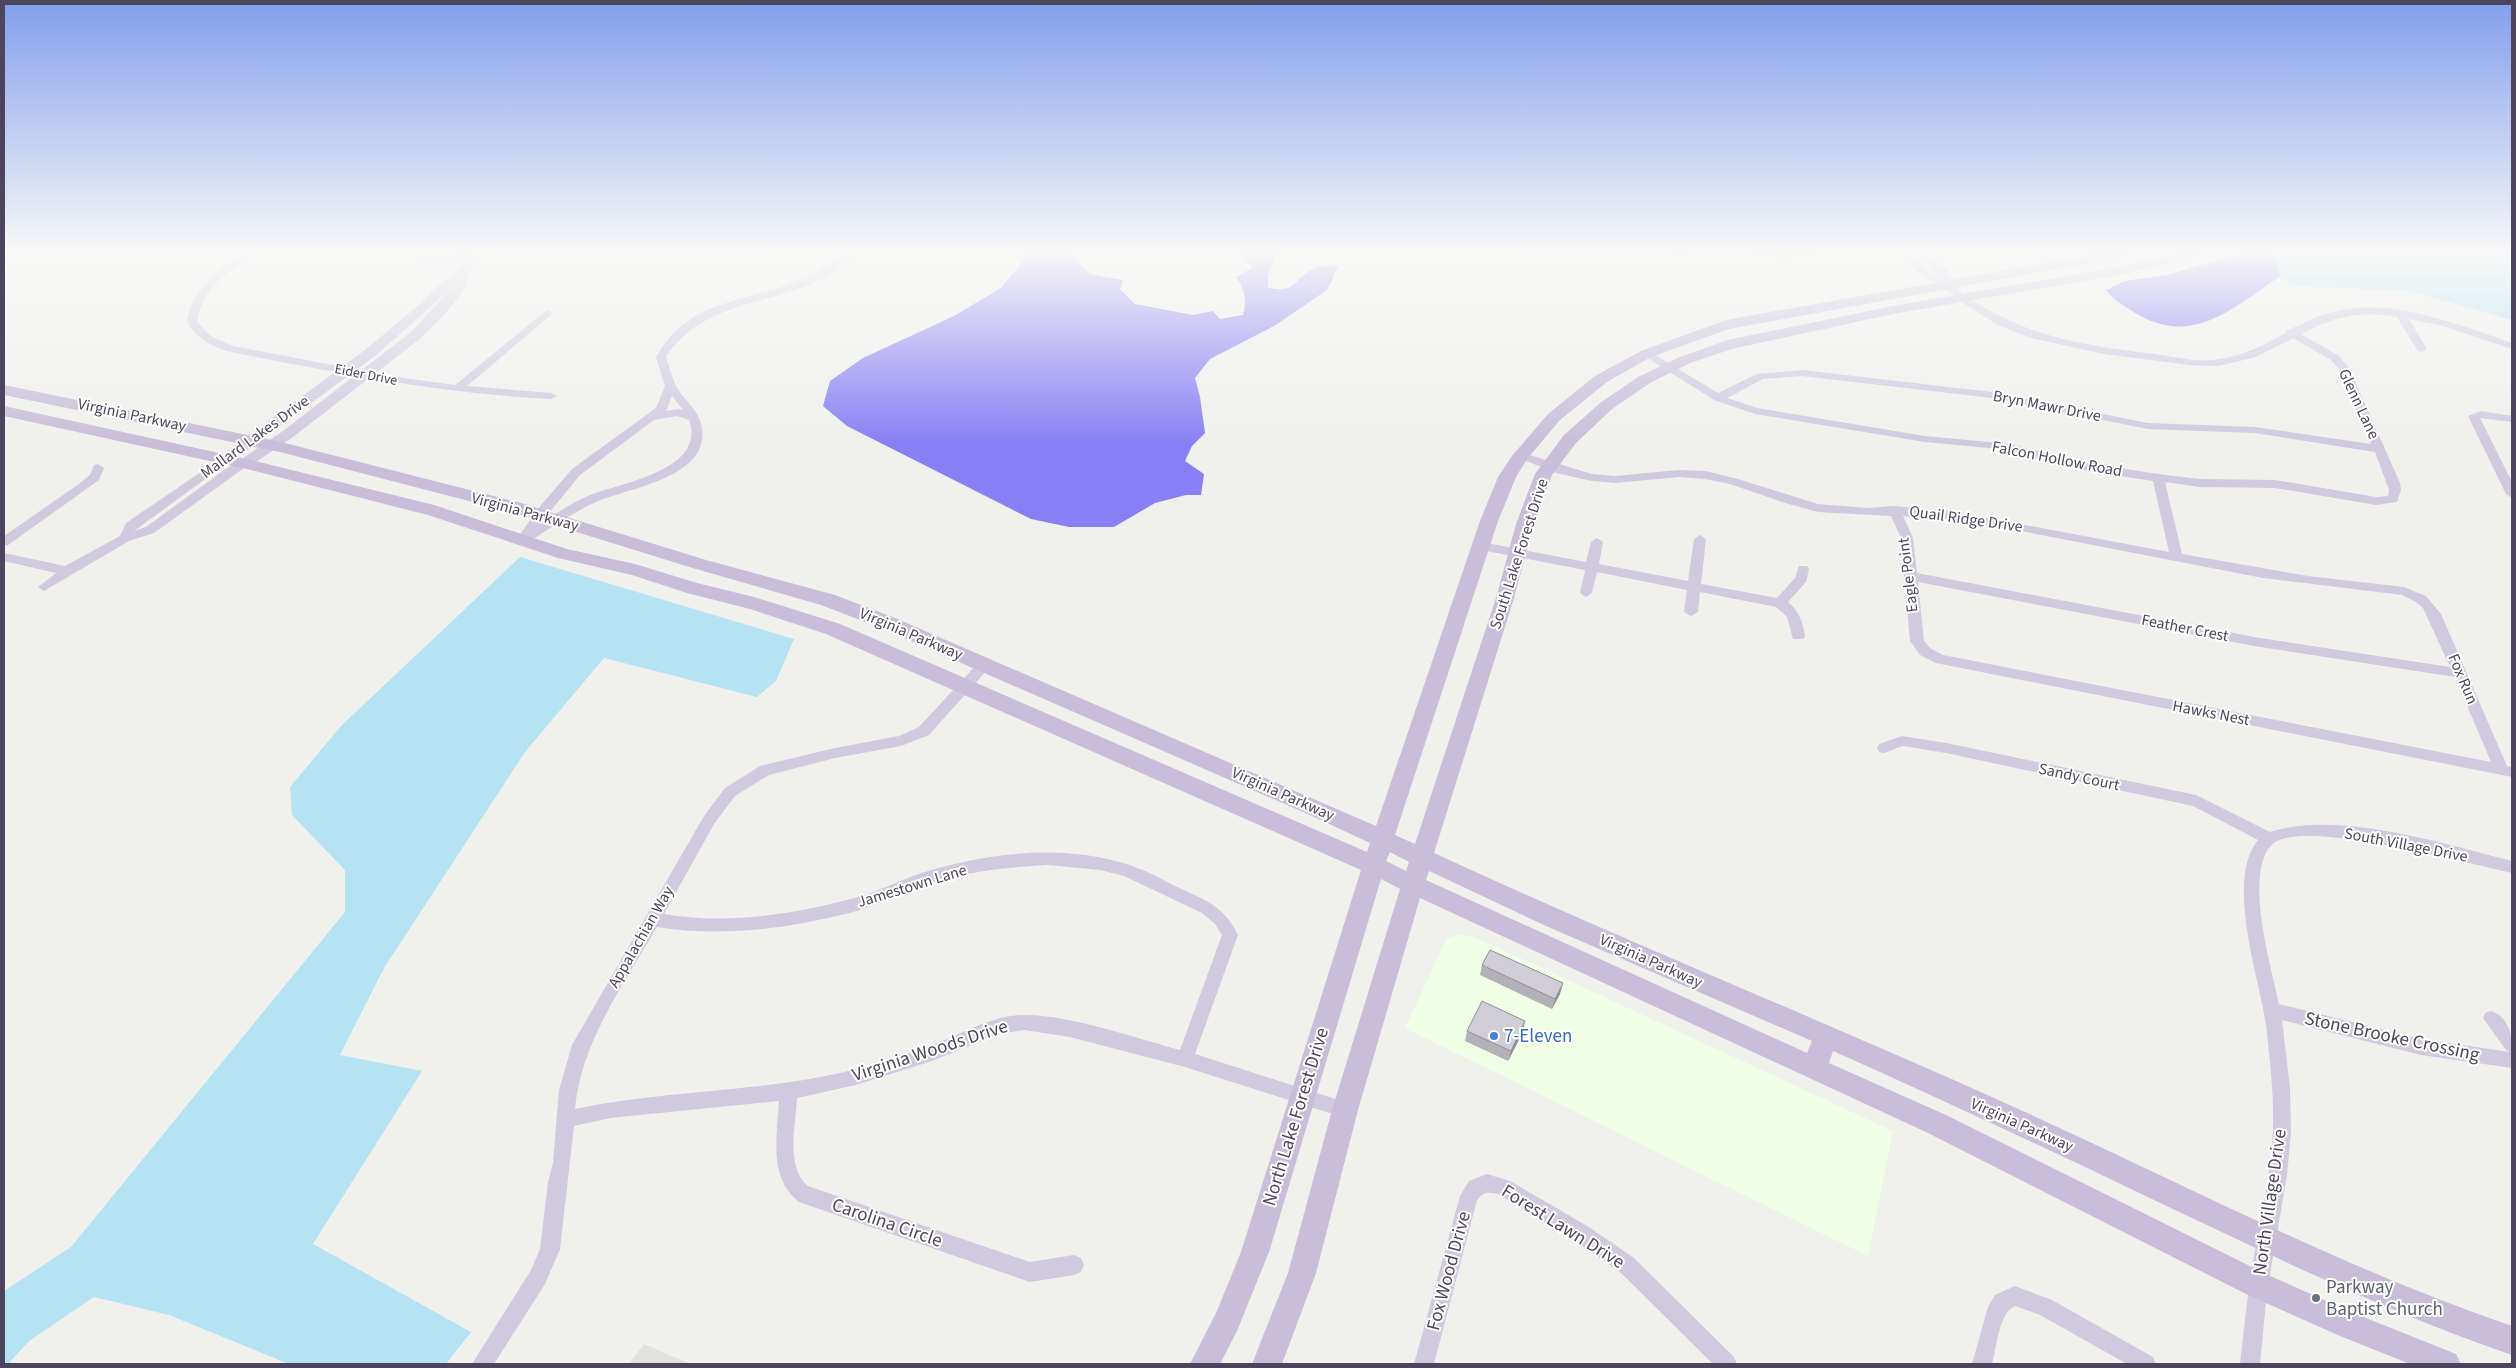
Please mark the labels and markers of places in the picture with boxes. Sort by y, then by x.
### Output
place label: 7-Eleven [1504,1023,1572,1050]
marker: 7-Eleven [1488,1030,1500,1042]
place label: Parkway Baptist Church [2326,1274,2443,1323]
marker: Parkway Baptist Church [2310,1292,2322,1304]

